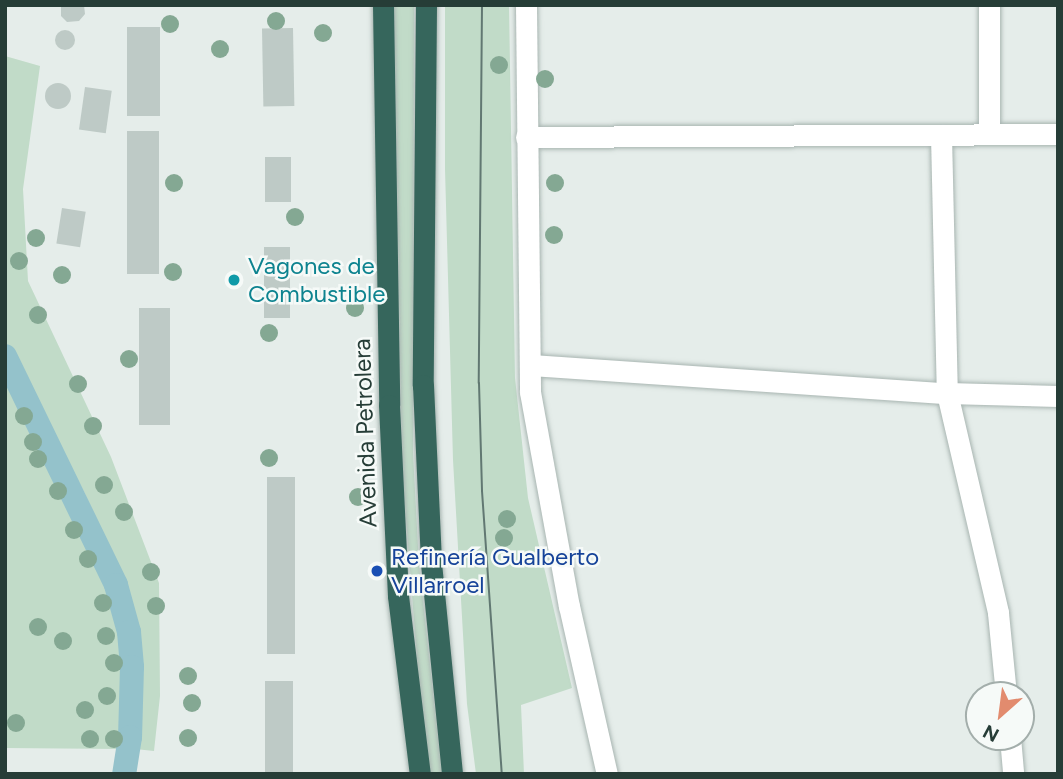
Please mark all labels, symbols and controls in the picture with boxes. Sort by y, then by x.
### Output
place label: Vagones de Combustible [248,252,385,308]
marker: Vagones de Combustible [226,272,242,288]
street label: Avenida Petrolera [347,338,383,528]
place label: Refinería Gualberto Villarroel [391,543,599,599]
marker: Refinería Gualberto Villarroel [369,563,385,579]
north arrow [965,681,1035,751]
text: N [979,720,1003,747]

